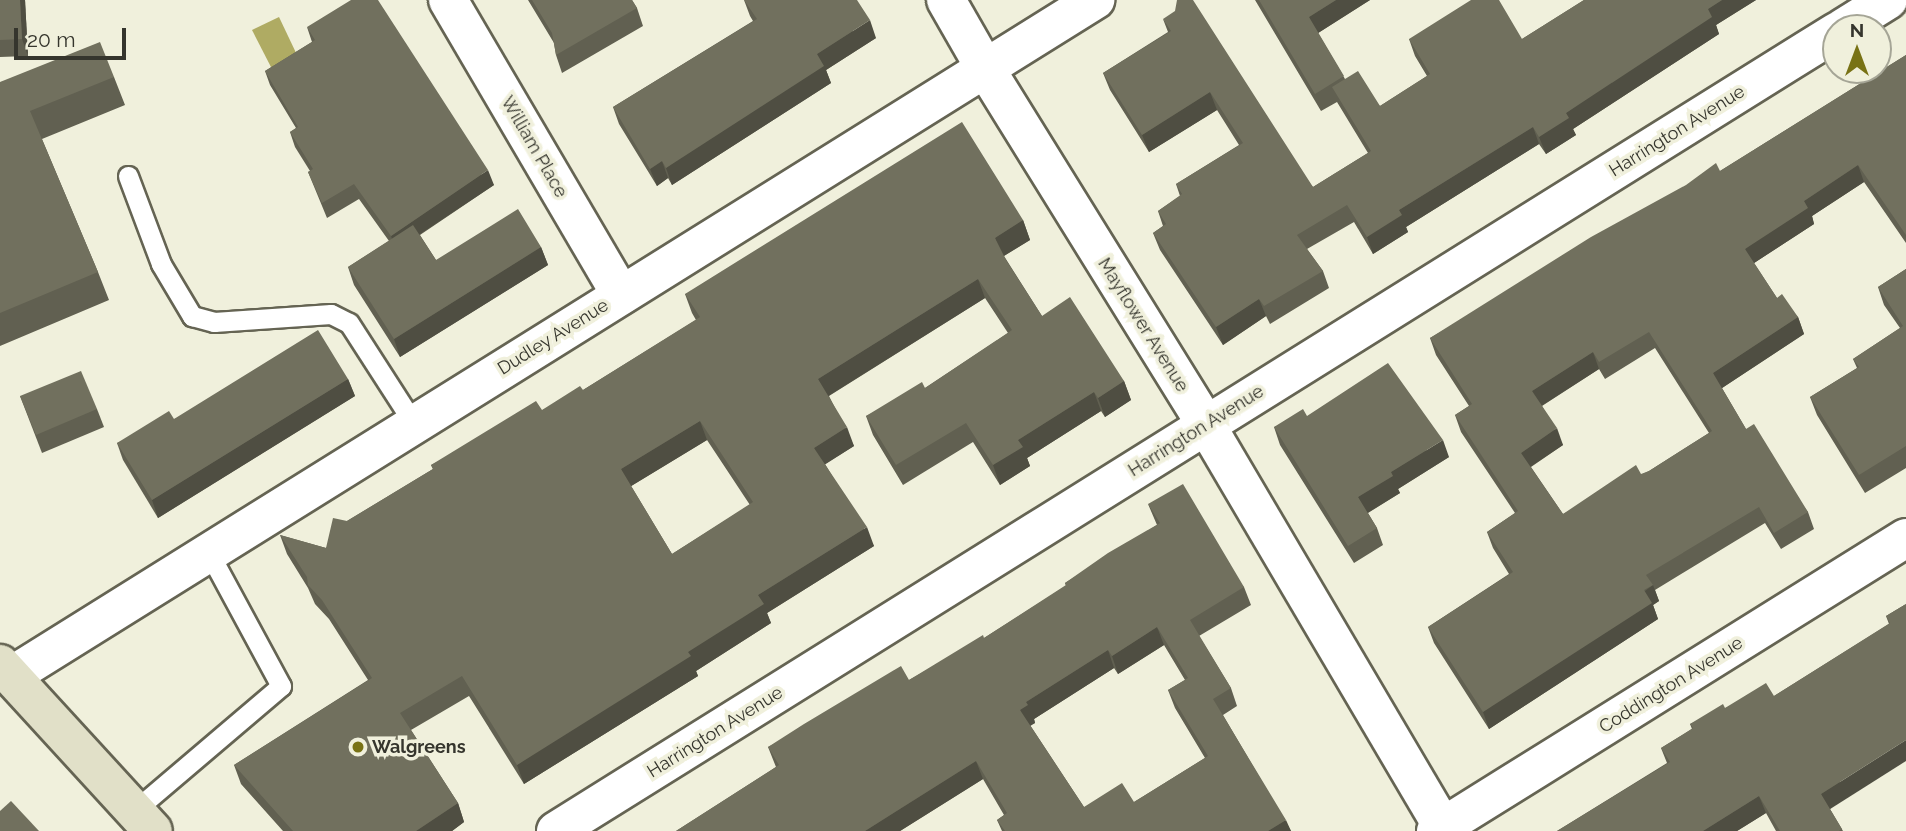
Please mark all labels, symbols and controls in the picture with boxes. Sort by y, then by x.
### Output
scale bar [18,14,130,58]
north arrow [1822,14,1892,84]
text: N [1850,19,1864,41]
text: 20 m [27,27,75,52]
street label: Harrington Avenue [1605,81,1749,181]
street label: William Place [496,92,572,202]
street label: Mayflower Avenue [1093,254,1193,396]
street label: Dudley Avenue [493,294,613,380]
street label: Harrington Avenue [1124,381,1268,481]
street label: Coddington Avenue [1595,632,1747,738]
street label: Harrington Avenue [643,682,787,782]
place label: Walgreens [372,736,466,758]
marker: Walgreens [350,739,366,755]

